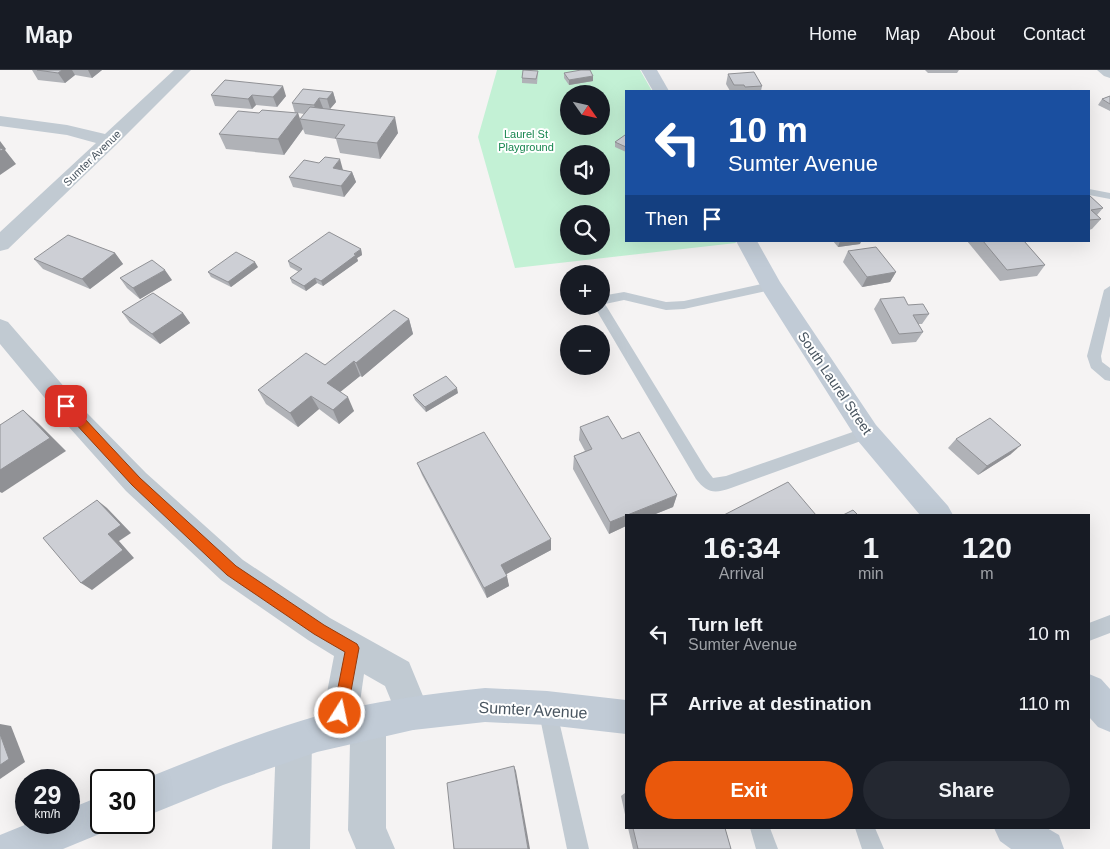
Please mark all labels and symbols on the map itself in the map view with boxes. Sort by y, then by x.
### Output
north arrow [560,85,610,135]
street label: Sumter Avenue [61,128,123,188]
park label: Laurel St Playground [498,128,554,153]
street label: South Laurel Street [795,329,875,438]
pin [45,385,87,427]
position arrow [313,686,365,738]
street label: Sumter Avenue [478,699,588,721]
speed limit sign: 30 [90,769,155,834]

